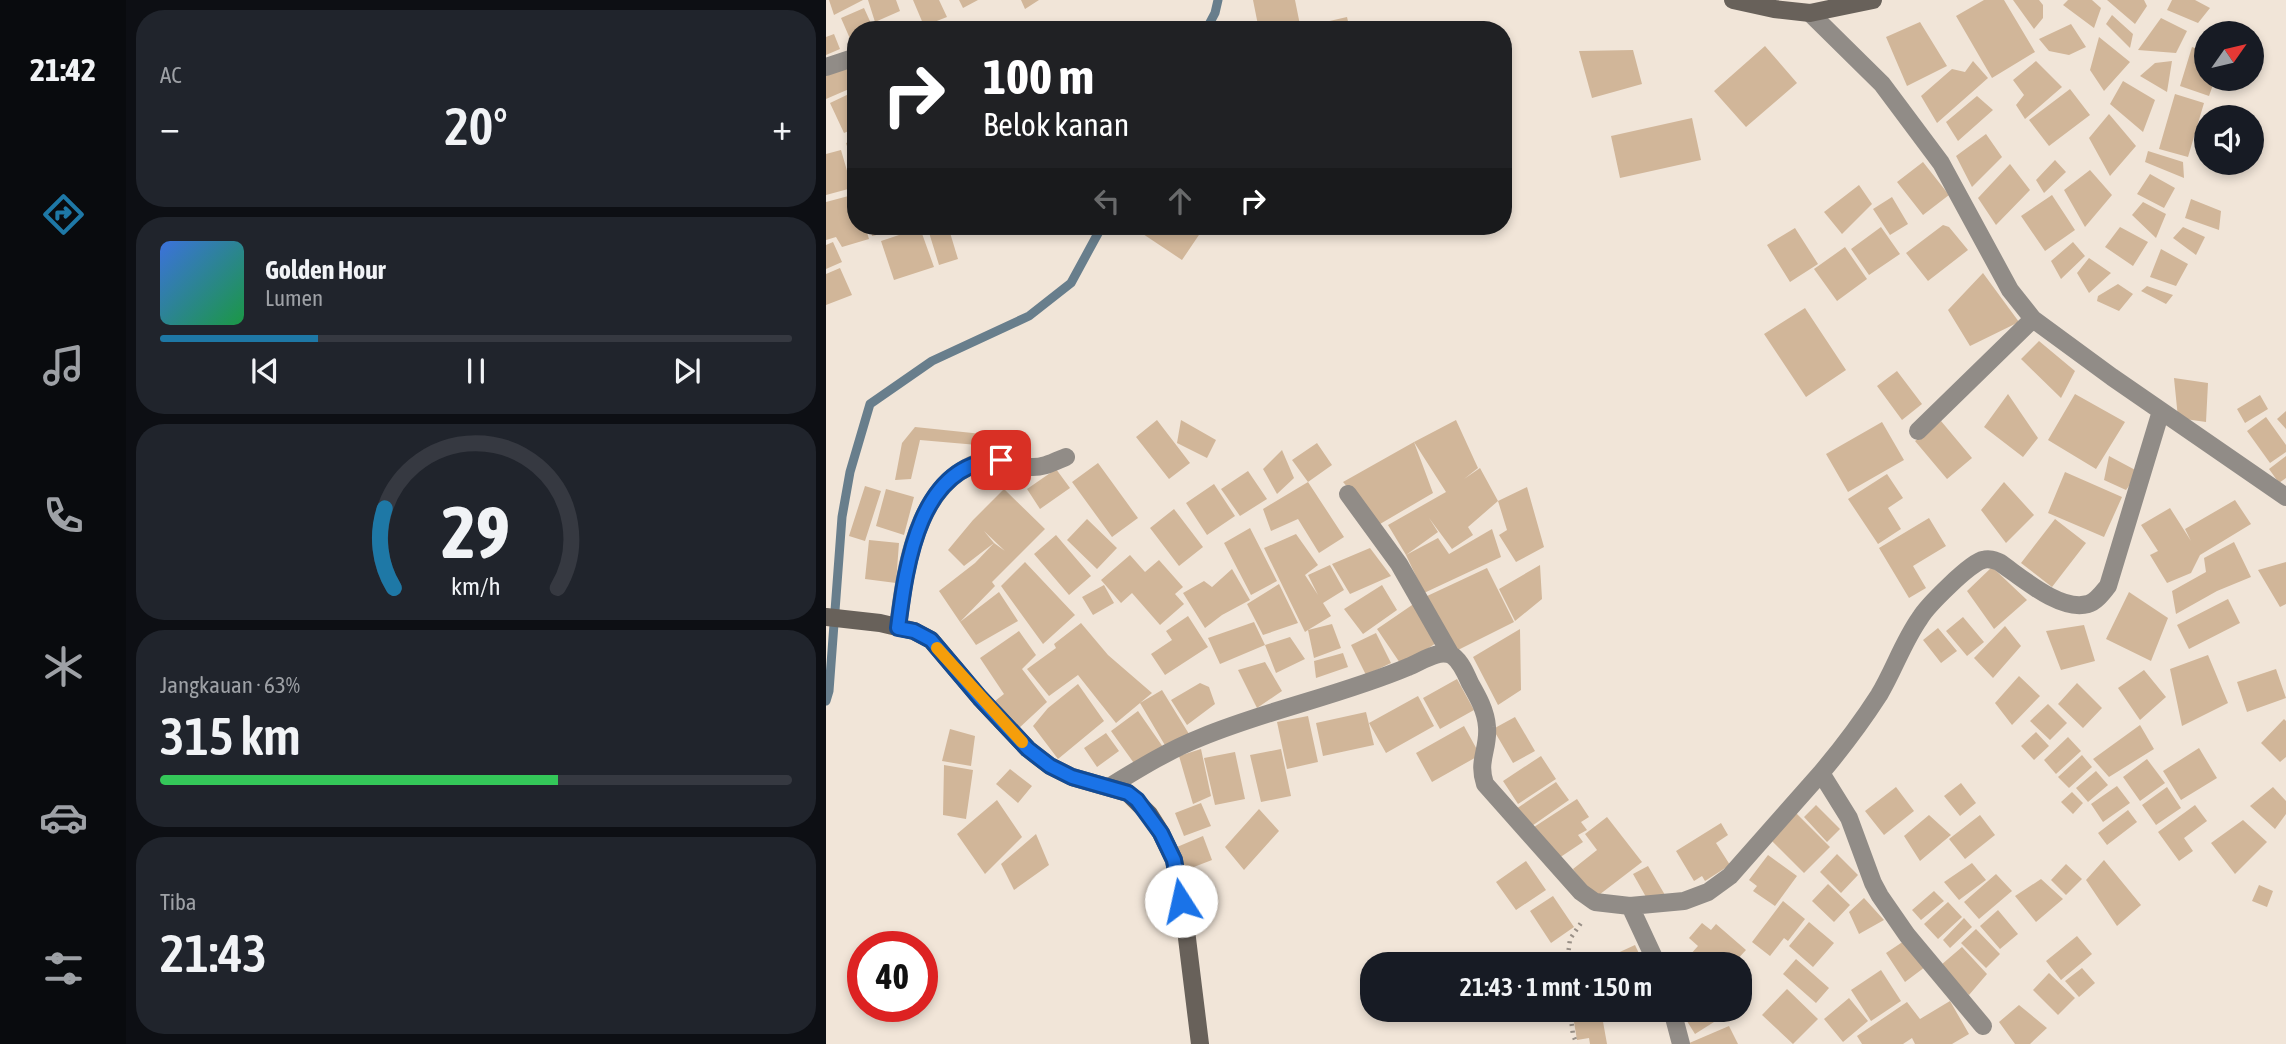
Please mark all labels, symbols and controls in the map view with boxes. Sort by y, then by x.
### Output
north arrow [2194,21,2264,91]
map controls [2194,21,2264,175]
text: 100 m [983,48,1094,104]
icon: right [868,49,959,140]
text: 21:42 [30,51,96,88]
text: AC [160,62,182,88]
text: 20° [444,96,508,156]
text: − [160,105,180,148]
text: + [772,105,792,148]
button: sound [2194,105,2264,175]
text: Belok kanan [983,106,1129,143]
icon: left [1088,182,1126,220]
icon: ahead [1161,182,1199,220]
icon: right [1234,182,1272,220]
icon: directions [39,190,88,239]
text: Golden Hour [265,255,385,285]
text: Lumen [265,285,323,311]
icon: music [39,341,88,390]
icon: previous [246,352,284,390]
icon: pause [457,352,495,390]
icon: next [668,352,706,390]
pin [971,430,1031,490]
icon: arrive [982,441,1020,479]
text: 29 [442,490,510,573]
icon: phone [39,491,88,540]
text: km/h [451,572,501,600]
icon: climate [39,642,88,691]
text: Jangkauan · 63% [160,672,300,698]
text: 315 km [160,706,301,766]
icon: car [39,793,88,842]
position arrow [1144,864,1218,938]
text: Tiba [160,889,197,915]
text: 21:43 [160,923,267,983]
speed limit sign: 40 [847,931,938,1022]
icon: filters [39,944,88,993]
text: 21:43 · 1 mnt · 150 m [1460,972,1652,1002]

